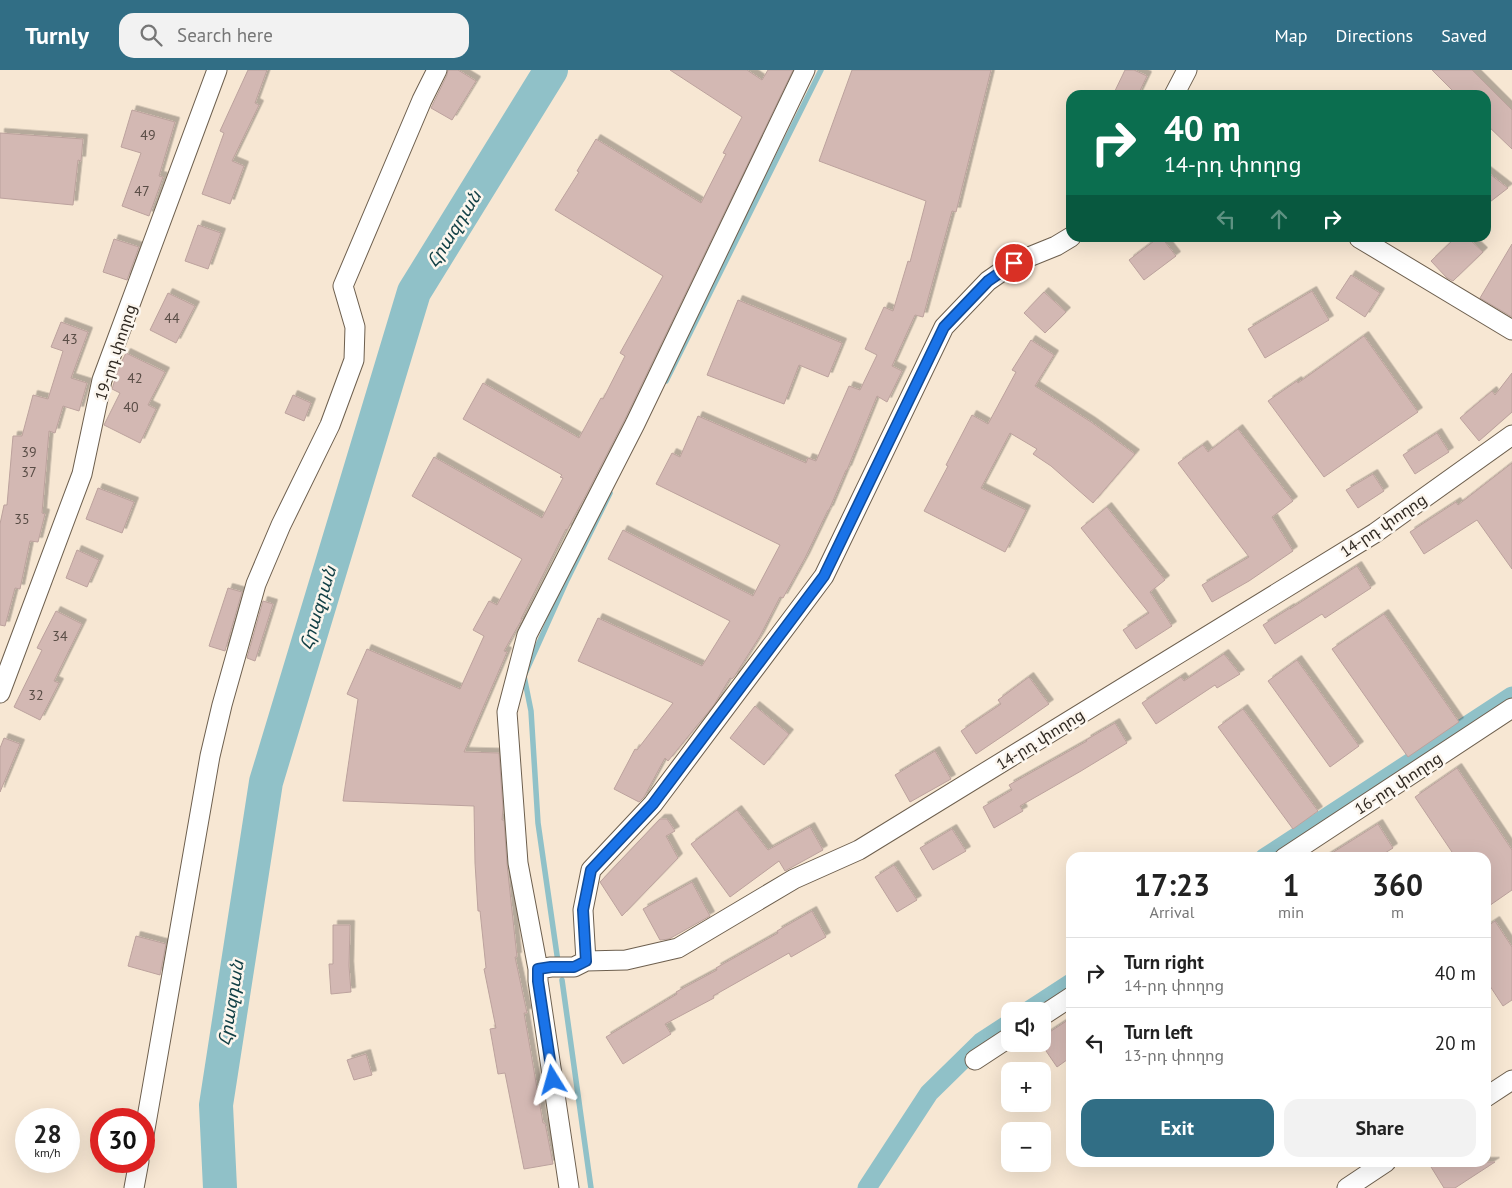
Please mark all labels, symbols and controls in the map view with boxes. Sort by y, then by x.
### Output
search box [119,13,469,58]
text: Turnly [25,20,89,51]
icon: search [137,21,165,49]
text: Search here [177,23,273,47]
text: Map [1275,24,1307,47]
text: Directions [1335,24,1413,47]
text: Saved [1441,24,1487,47]
text: 40 m [1164,105,1241,151]
icon: right [1081,110,1146,175]
house number: 49 [140,126,156,144]
text: 14-րդ փողոց [1164,150,1302,178]
house number: 47 [134,182,150,200]
water label: Հրազդան [421,185,487,271]
icon: left [1212,205,1240,233]
icon: ahead [1265,205,1293,233]
icon: right [1318,205,1346,233]
pin [993,242,1035,284]
icon: arrive [1000,249,1028,277]
street label: 19-րդ փողոց [90,301,140,403]
house number: 44 [164,309,180,327]
house number: 43 [62,330,78,348]
house number: 42 [127,369,143,387]
house number: 40 [123,398,139,416]
house number: 39 [21,443,37,461]
house number: 37 [21,463,37,481]
street label: 14-րդ փողոց [1336,489,1430,561]
house number: 35 [14,510,30,528]
water label: Հրազդան [294,562,341,652]
house number: 34 [52,627,68,645]
house number: 32 [28,686,44,704]
street label: 14-րդ փողոց [992,704,1088,774]
street label: 16-րդ փողոց [1351,747,1445,819]
text: 17:23 [1134,865,1210,904]
text: 1 [1283,865,1300,904]
text: 360 [1372,865,1423,904]
text: Arrival [1150,902,1194,922]
text: min [1278,902,1304,922]
text: m [1391,902,1404,922]
text: Turn right [1124,950,1204,974]
water label: Հրազդան [212,957,249,1047]
icon: right [1081,959,1109,987]
text: 40 m [1435,961,1476,985]
text: 14-րդ փողոց [1124,975,1224,995]
map controls [1001,1002,1051,1172]
button: sound [1001,1002,1051,1052]
text: Turn left [1124,1020,1193,1044]
icon: left [1081,1029,1109,1057]
text: 20 m [1435,1031,1476,1055]
text: 13-րդ փողոց [1124,1045,1224,1065]
position arrow [526,1053,578,1105]
button: + [1001,1062,1051,1112]
button: Exit [1081,1099,1274,1157]
button: Share [1284,1099,1476,1157]
speed limit sign: 30 [90,1108,155,1173]
text: 28 [33,1118,62,1150]
button: − [1001,1122,1051,1172]
text: km/h [34,1145,61,1160]

